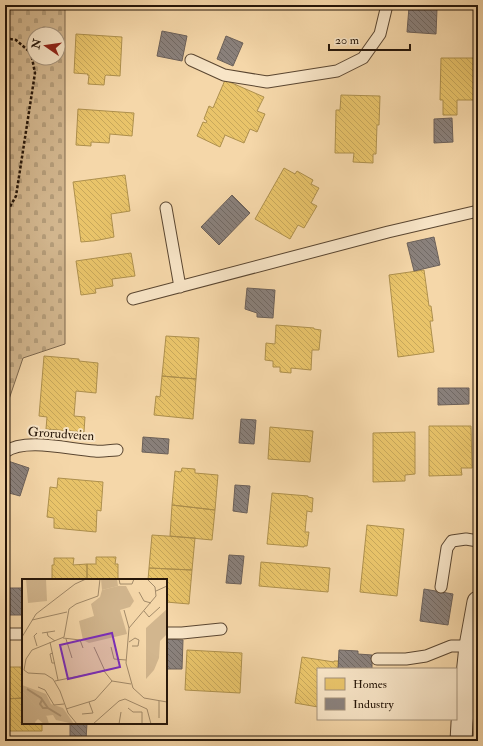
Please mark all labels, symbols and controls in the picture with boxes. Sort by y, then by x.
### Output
north arrow [26,26,66,66]
scale bar [329,26,410,52]
text: 20 m [335,33,360,48]
text: N [29,36,44,51]
street label: Grorudveien [27,424,95,444]
inset map [22,579,167,724]
legend [317,668,457,720]
text: Homes [353,677,387,692]
text: Industry [353,697,395,712]

